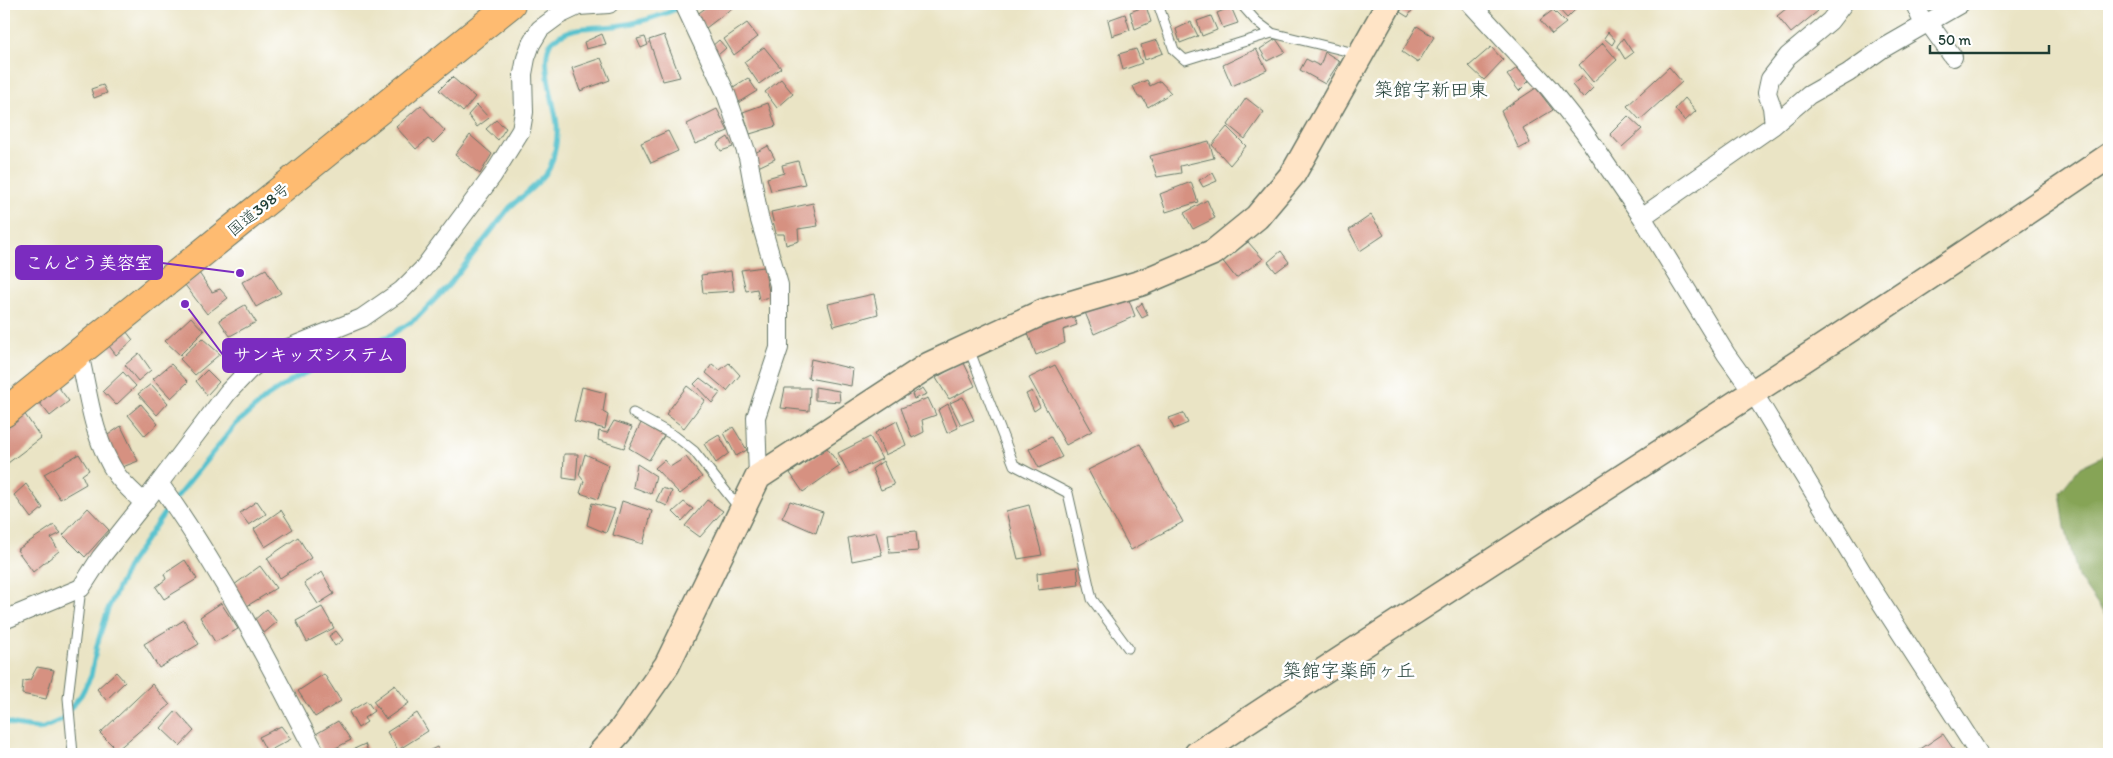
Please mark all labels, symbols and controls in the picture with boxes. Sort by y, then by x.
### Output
scale bar [1930,22,2049,54]
text: 50 m [1938,31,1971,49]
district label: 築館字新田東 [1374,78,1488,101]
street label: 国道398号 [224,179,293,240]
callout: こんどう美容室 [16,246,162,279]
text: こんどう美容室 [25,252,153,274]
callout: サンキッズシステム [223,339,405,372]
text: サンキッズシステム [233,344,395,366]
district label: 築館字薬師ヶ丘 [1282,659,1416,682]

